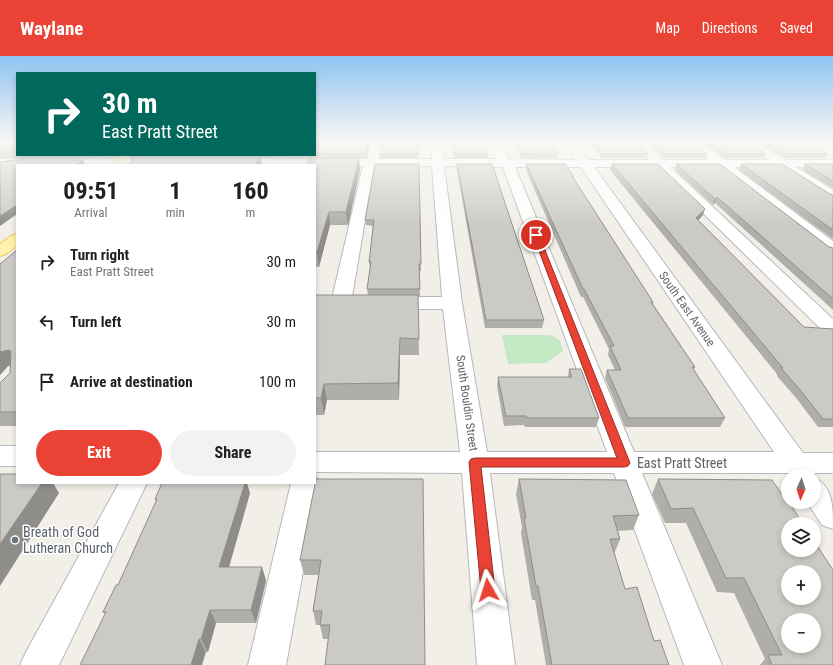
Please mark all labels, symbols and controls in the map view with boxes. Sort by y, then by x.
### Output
text: Waylane [20,17,83,40]
text: Map [656,20,680,36]
text: Directions [702,20,758,36]
text: Saved [780,20,813,36]
text: 30 m [102,87,158,120]
icon: right [36,88,88,140]
text: East Pratt Street [102,121,218,142]
text: 09:51 [63,177,118,205]
text: 1 [169,177,181,205]
text: 160 [232,177,269,205]
text: Arrival [74,205,107,220]
text: min [166,205,185,220]
text: m [246,205,255,220]
pin [519,218,553,252]
icon: arrive [525,224,547,246]
text: Turn right [70,246,129,264]
icon: right [36,251,58,273]
text: 30 m [266,253,296,271]
text: East Pratt Street [70,264,154,279]
street label: South East Avenue [656,269,718,349]
icon: left [36,311,58,333]
text: Turn left [70,313,121,331]
text: 30 m [266,313,296,331]
street label: South Bouldin Street [453,354,481,452]
icon: arrive [36,371,58,393]
text: Arrive at destination [70,373,193,391]
text: 100 m [259,373,296,391]
button: Exit [36,430,162,476]
button: Share [170,430,296,476]
street label: East Pratt Street [637,455,727,471]
north arrow [781,469,821,509]
map controls [781,469,821,653]
button: layers [781,517,821,557]
place label: Breath of God Lutheran Church [23,524,113,556]
marker: Breath of God Lutheran Church [10,535,20,545]
button: + [781,565,821,605]
position arrow [467,569,509,611]
button: − [781,613,821,653]

